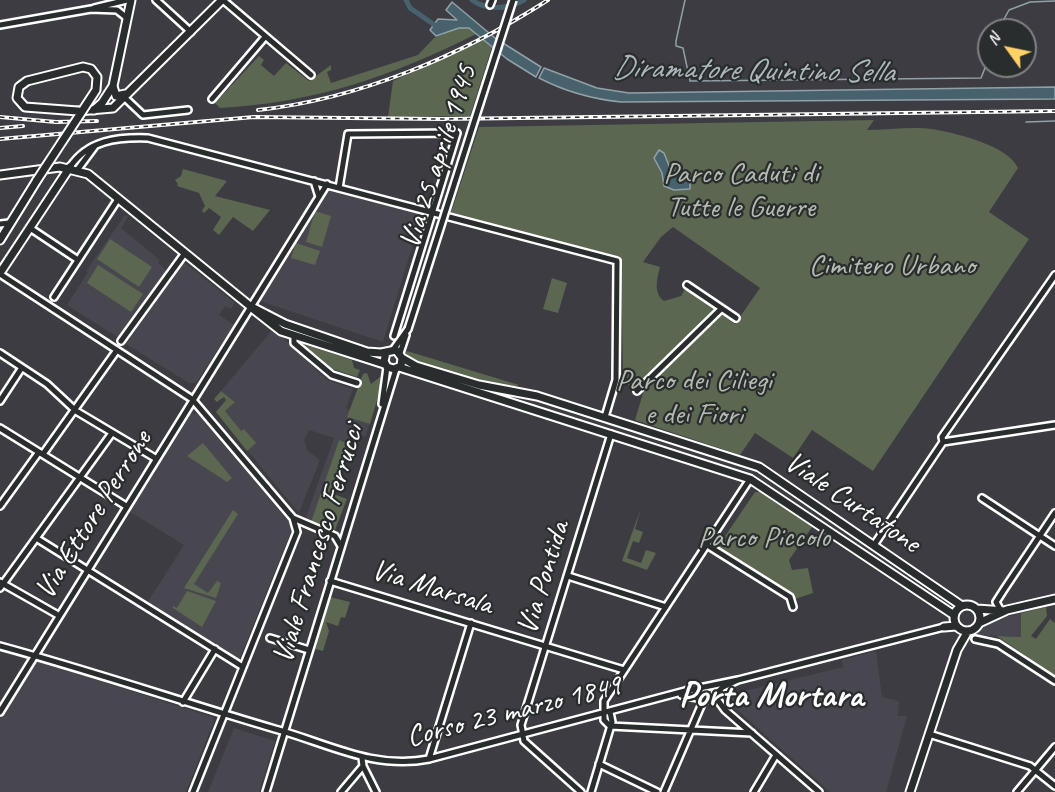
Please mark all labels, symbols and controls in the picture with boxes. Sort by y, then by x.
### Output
north arrow [977,18,1037,78]
text: N [982,30,1005,49]
water label: Diramatore Quintino Sella [612,49,894,93]
street label: Via 25 aprile 1945 [392,61,486,253]
park label: Parco Caduti di Tutte le Guerre [663,156,819,226]
park label: Cimitero Urbano [809,248,975,284]
park label: Parco dei Ciliegi e dei Fiori [616,363,772,434]
street label: Viale Francesco Ferrucci [266,420,372,668]
street label: Via Ettore Perrone [28,424,160,606]
street label: Viale Curtatone [777,444,927,562]
street label: Via Pontida [510,517,578,639]
park label: Parco Piccolo [698,520,830,556]
street label: Via Marsala [367,553,497,623]
street label: Corso 23 marzo 1849 [403,668,625,756]
district label: Porta Mortara [679,675,863,719]

